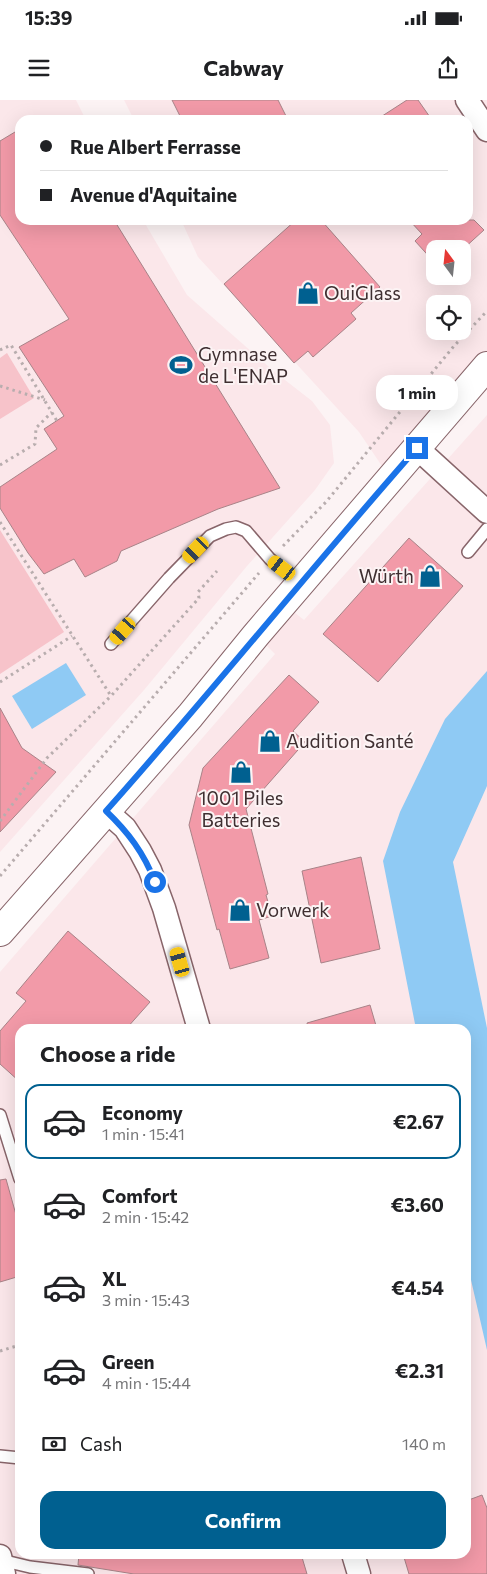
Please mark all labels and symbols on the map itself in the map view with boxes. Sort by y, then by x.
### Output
north arrow [426,240,471,285]
shop icon: OuiGlass [295,280,321,306]
place label: OuiGlass [324,281,401,304]
place label: Gymnase de L'ENAP [198,342,288,387]
sports icon: Gymnase de L'ENAP [168,352,194,378]
callout: 1 min [376,376,458,410]
route end [406,437,428,459]
car [180,534,211,566]
car [265,553,298,583]
shop icon: Würth [417,563,443,589]
place label: Würth [359,564,414,587]
car [107,615,138,647]
shop icon: Audition Santé [257,728,283,754]
place label: Audition Santé [286,729,414,752]
shop icon: 1001 Piles Batteries [228,759,254,785]
place label: 1001 Piles Batteries [199,786,283,831]
route start [144,871,166,893]
shop icon: Vorwerk [227,897,253,923]
place label: Vorwerk [256,898,329,921]
car [168,946,191,978]

